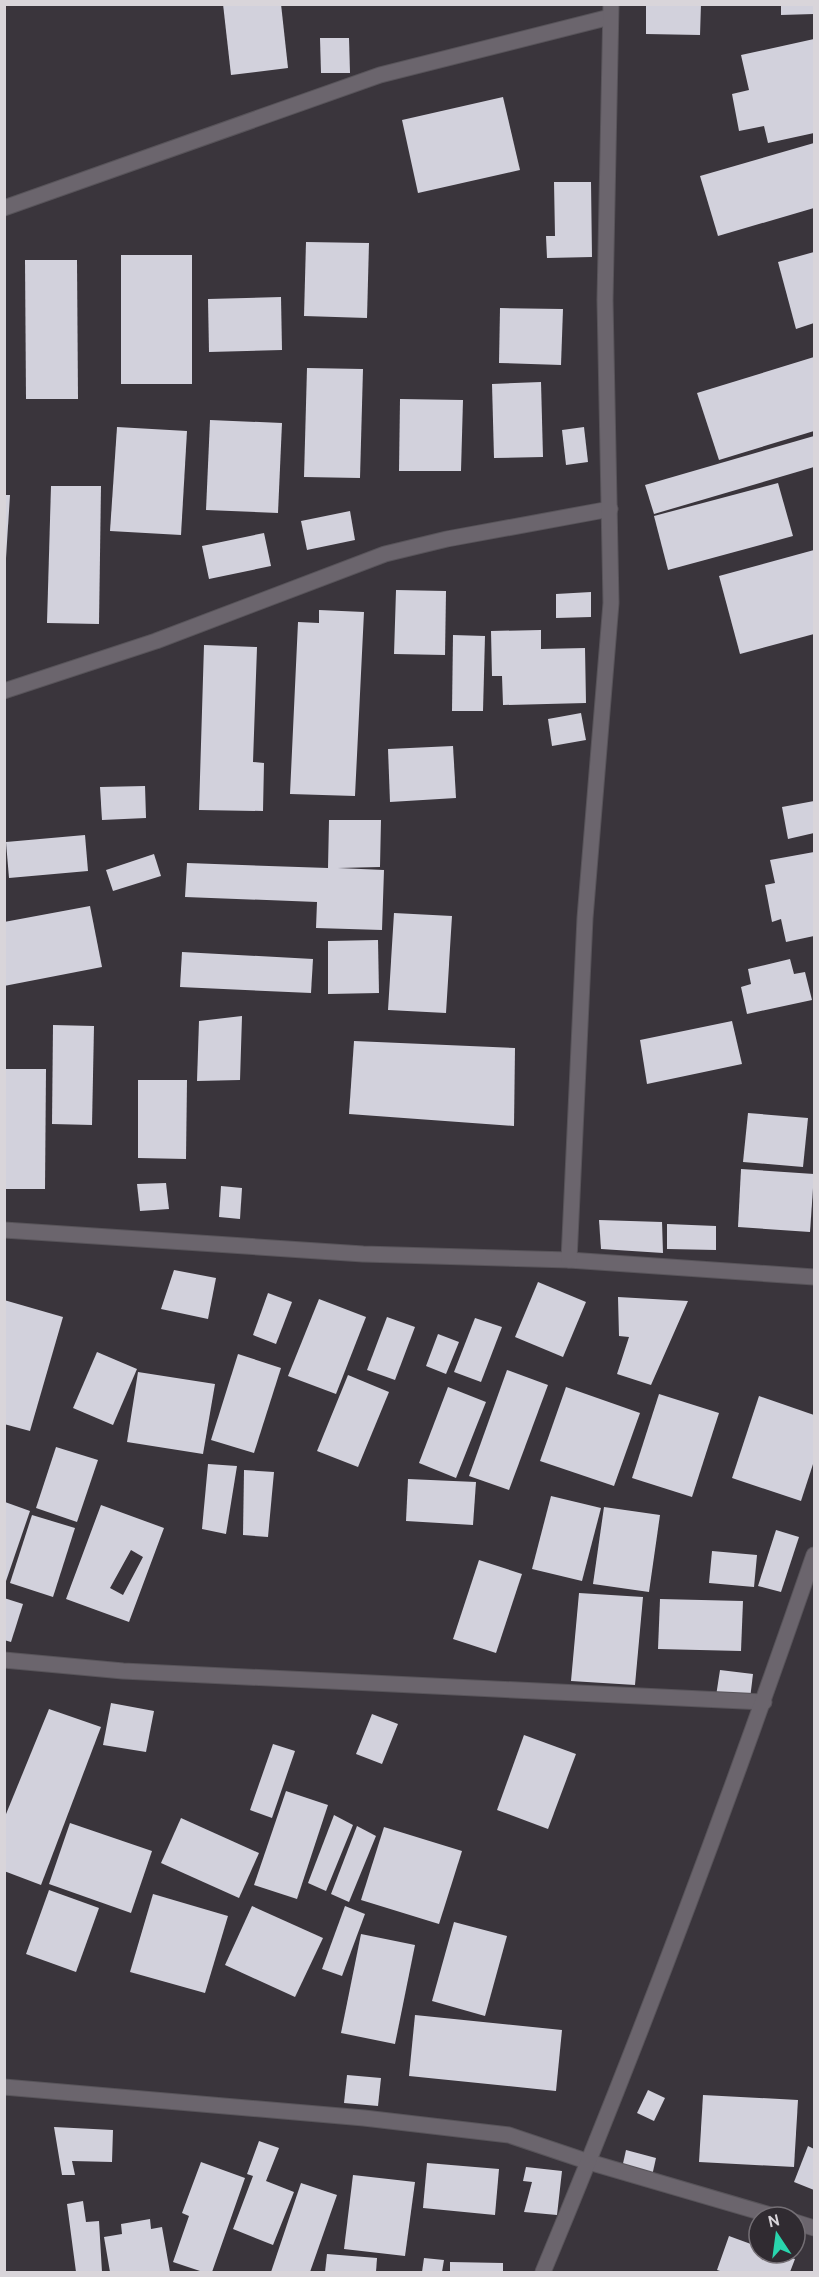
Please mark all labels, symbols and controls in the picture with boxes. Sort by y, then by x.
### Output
north arrow [747,2205,807,2265]
text: N [766,2210,781,2231]

